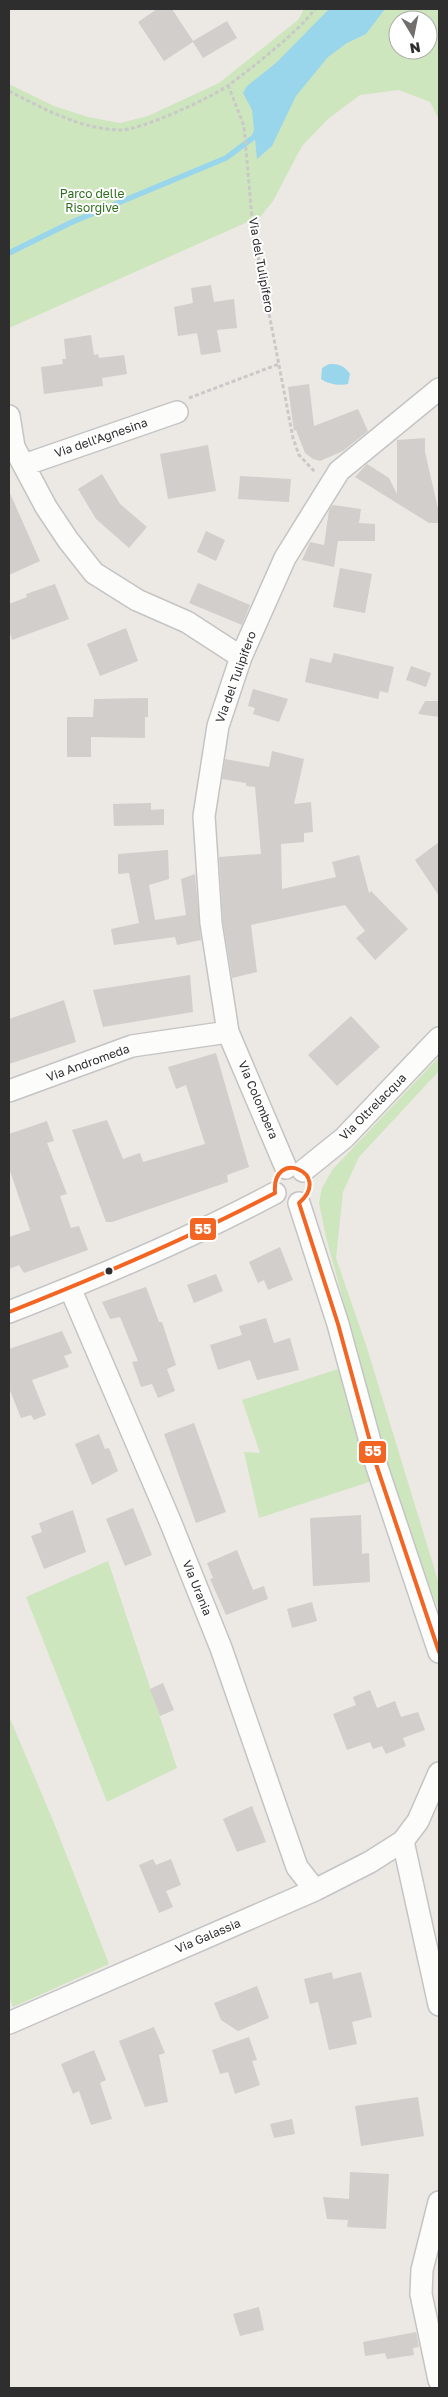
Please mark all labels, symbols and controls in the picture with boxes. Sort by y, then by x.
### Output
north arrow [388,10,438,60]
text: N [409,39,422,58]
park label: Parco delle Risorgive [60,186,124,215]
street label: Via del Tulipifero [246,216,277,314]
street label: Via dell'Agnesina [52,415,149,461]
street label: Via del Tulipifero [212,629,259,725]
street label: Via Andromeda [44,1041,131,1085]
street label: Via Colombera [235,1058,282,1141]
street label: Via Oltrelacqua [336,1070,409,1143]
line badge: 55 [189,1217,217,1241]
text: 55 [194,1220,212,1237]
unlabelled marker [104,1266,114,1276]
line badge: 55 [358,1440,387,1464]
text: 55 [364,1442,382,1459]
street label: Via Urania [180,1558,215,1618]
street label: Via Galassia [173,1915,243,1956]

